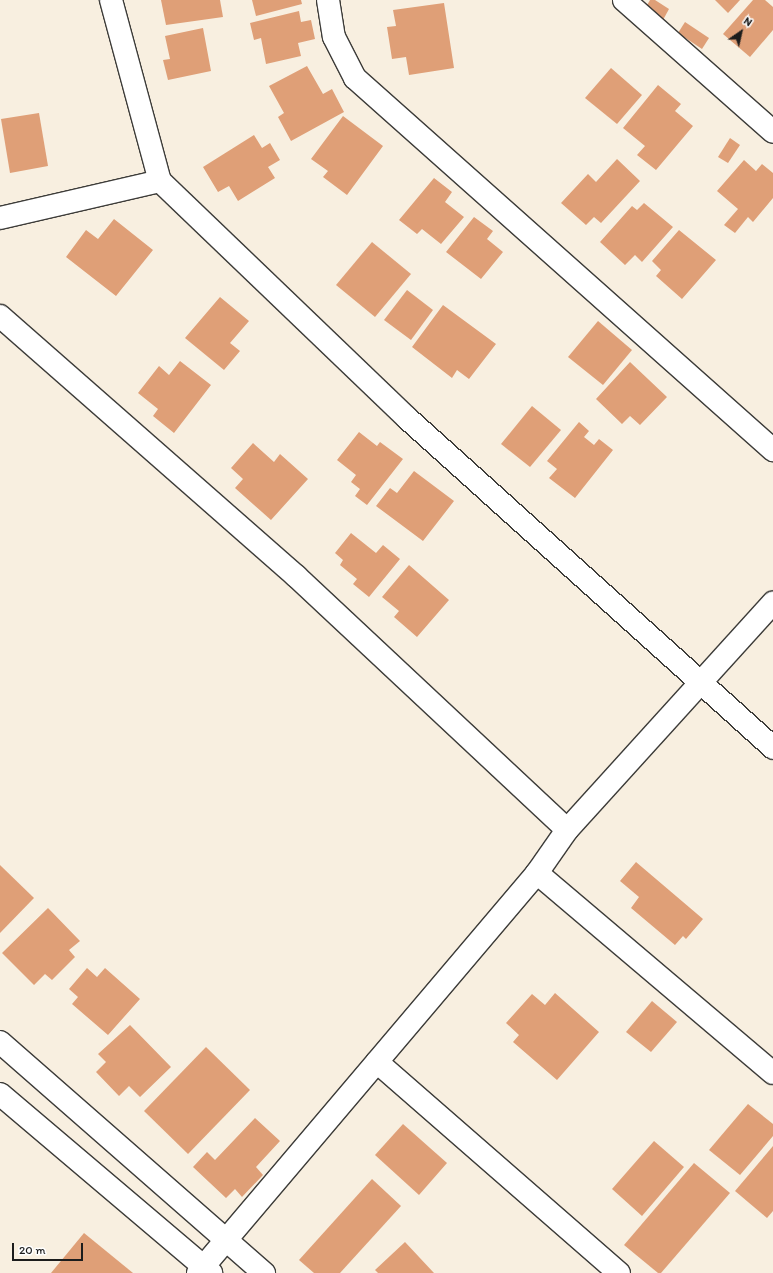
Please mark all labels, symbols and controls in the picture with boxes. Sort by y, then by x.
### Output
north arrow [721,12,761,52]
text: N [741,14,755,29]
scale bar [14,1235,85,1261]
text: 20 m [19,1243,46,1257]

